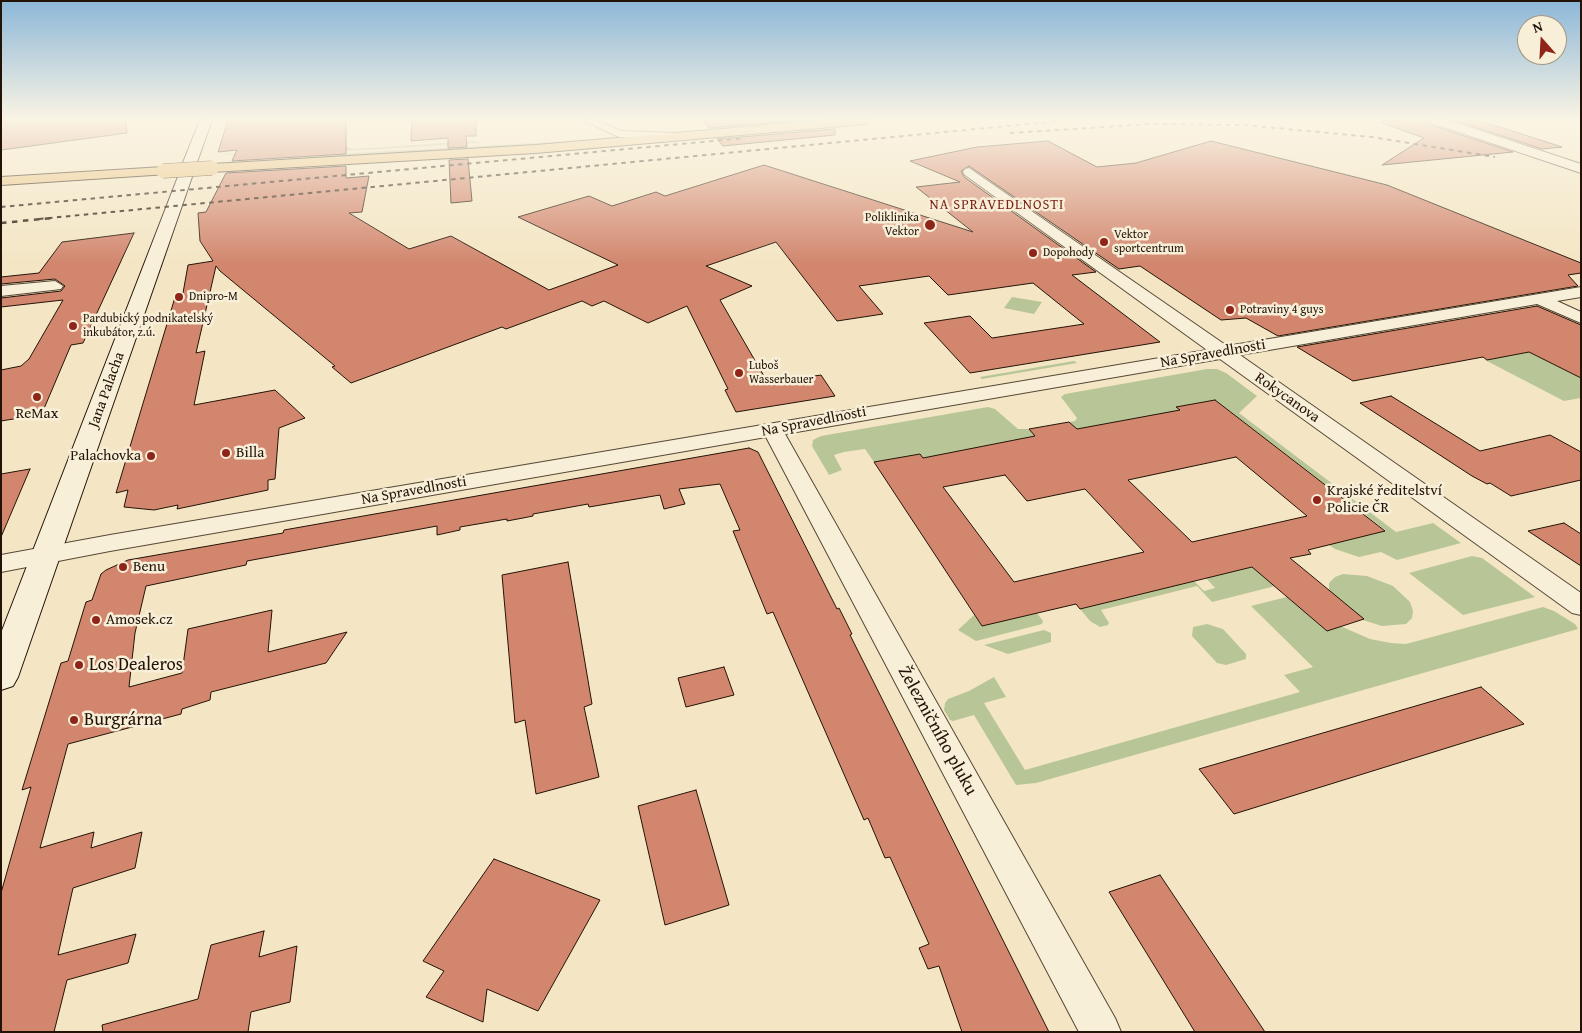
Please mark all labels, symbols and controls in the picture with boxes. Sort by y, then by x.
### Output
north arrow [1517,15,1567,65]
text: N [1530,16,1545,38]
district label: NA SPRAVEDLNOSTI [928,197,1066,213]
place label: Poliklinika Vektor [865,211,919,239]
marker: Poliklinika Vektor [923,218,937,232]
place label: Vektor sportcentrum [1114,228,1184,256]
marker: Vektor sportcentrum [1098,236,1110,248]
place label: Dopohody [1043,246,1094,260]
marker: Dopohody [1027,247,1039,259]
place label: Dnipro-M [189,290,238,304]
marker: Dnipro-M [173,291,185,303]
place label: Potraviny 4 guys [1240,303,1323,317]
marker: Potraviny 4 guys [1224,304,1236,316]
place label: Pardubický podnikatelský inkubátor, z.ú. [83,312,213,340]
marker: Pardubický podnikatelský inkubátor, z.ú. [67,320,79,332]
street label: Na Spravedlnosti [1159,336,1267,372]
street label: Jana Palacha [85,350,129,430]
place label: Luboš Wasserbauer [749,359,813,387]
marker: Luboš Wasserbauer [733,367,745,379]
street label: Rokycanova [1251,369,1323,427]
marker: ReMax [31,391,43,403]
street label: Na Spravedlnosti [760,403,868,441]
place label: ReMax [16,405,58,423]
place label: Billa [236,444,264,462]
place label: Palachovka [70,447,141,465]
marker: Billa [220,447,232,459]
marker: Palachovka [145,450,157,462]
street label: Na Spravedlnosti [360,473,468,509]
place label: Krajské ředitelství Policie ČR [1327,482,1442,517]
marker: Krajské ředitelství Policie ČR [1311,494,1323,506]
place label: Benu [133,558,165,576]
marker: Benu [117,561,129,573]
place label: Amosek.cz [106,611,172,629]
marker: Amosek.cz [90,614,102,626]
place label: Los Dealeros [89,654,183,676]
marker: Los Dealeros [73,659,85,671]
street label: Železničního pluku [893,663,981,799]
place label: Burgrárna [84,709,162,731]
marker: Burgrárna [68,714,80,726]

